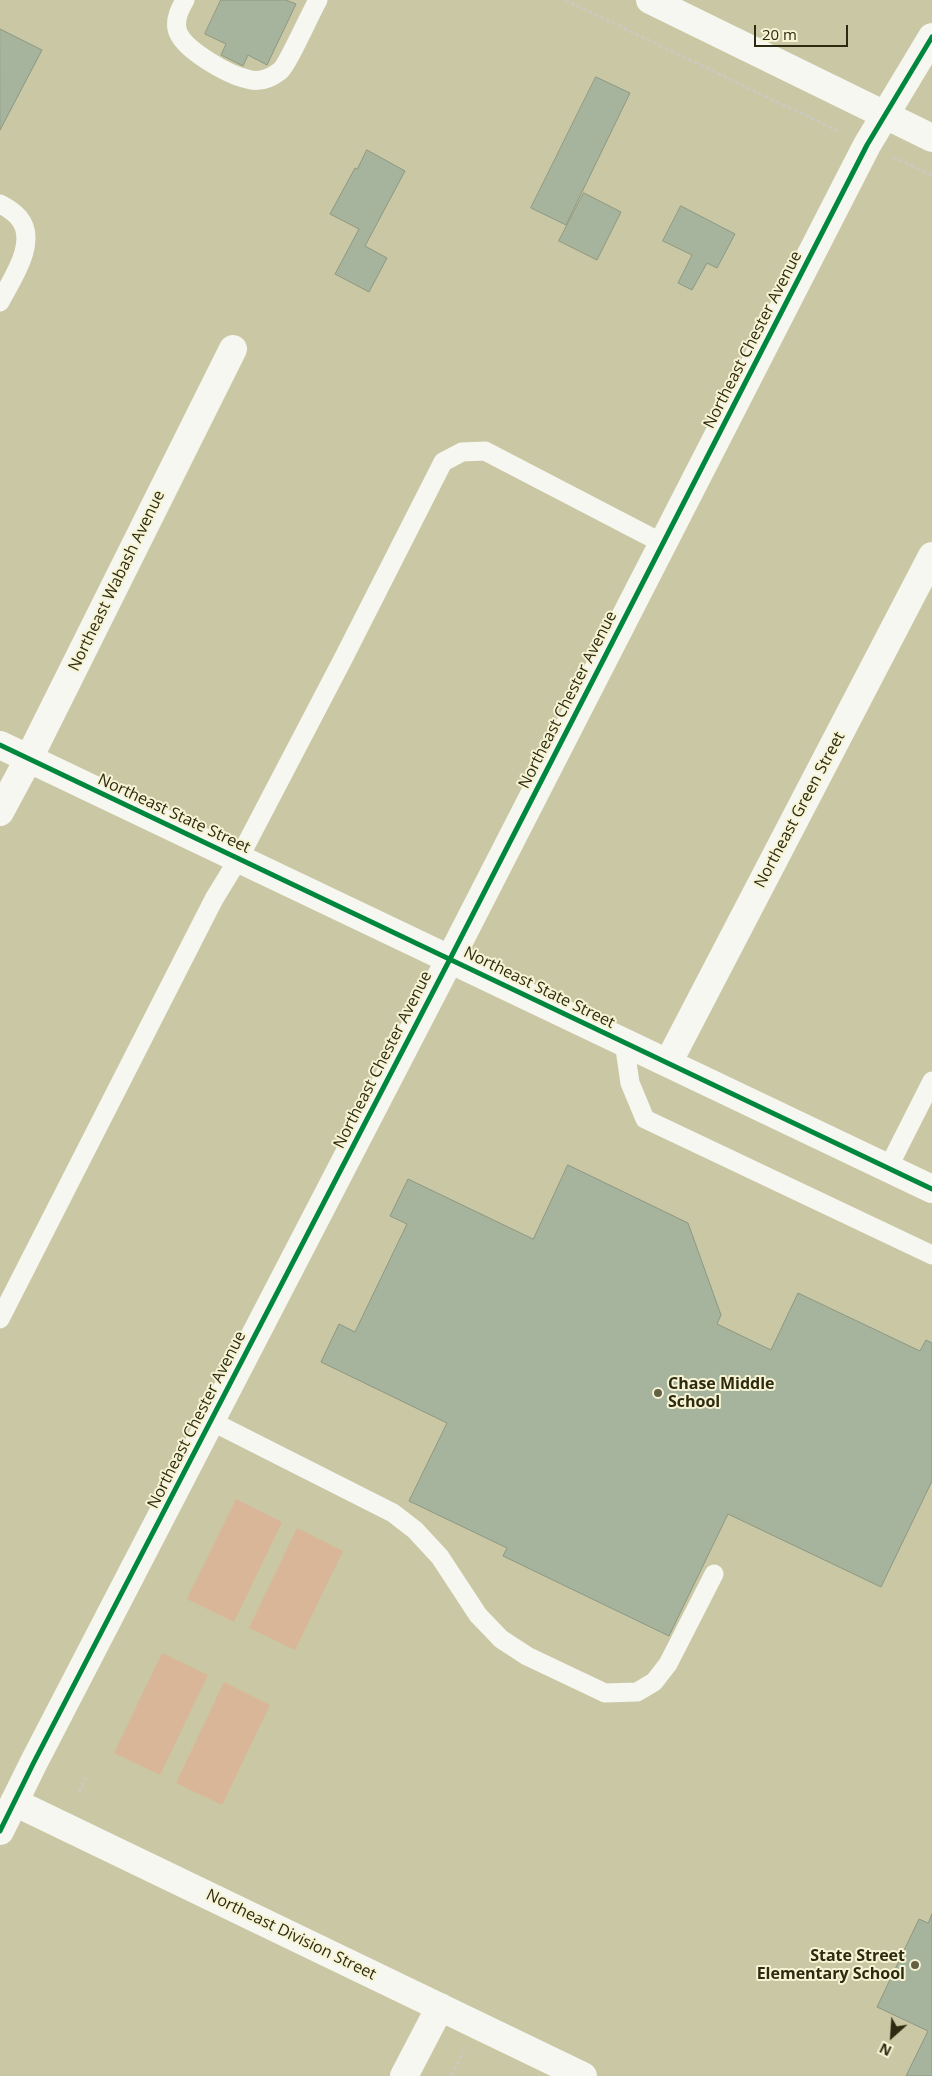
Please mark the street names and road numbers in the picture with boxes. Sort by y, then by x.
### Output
street label: Northeast Chester Avenue [700,248,806,432]
street label: Northeast Wabash Avenue [65,487,169,675]
street label: Northeast Chester Avenue [515,608,621,792]
street label: Northeast Green Street [751,729,849,891]
street label: Northeast State Street [95,770,253,858]
street label: Northeast State Street [460,943,618,1033]
street label: Northeast Chester Avenue [330,968,436,1152]
street label: Northeast Chester Avenue [144,1328,250,1512]
street label: Northeast Division Street [203,1885,379,1985]

